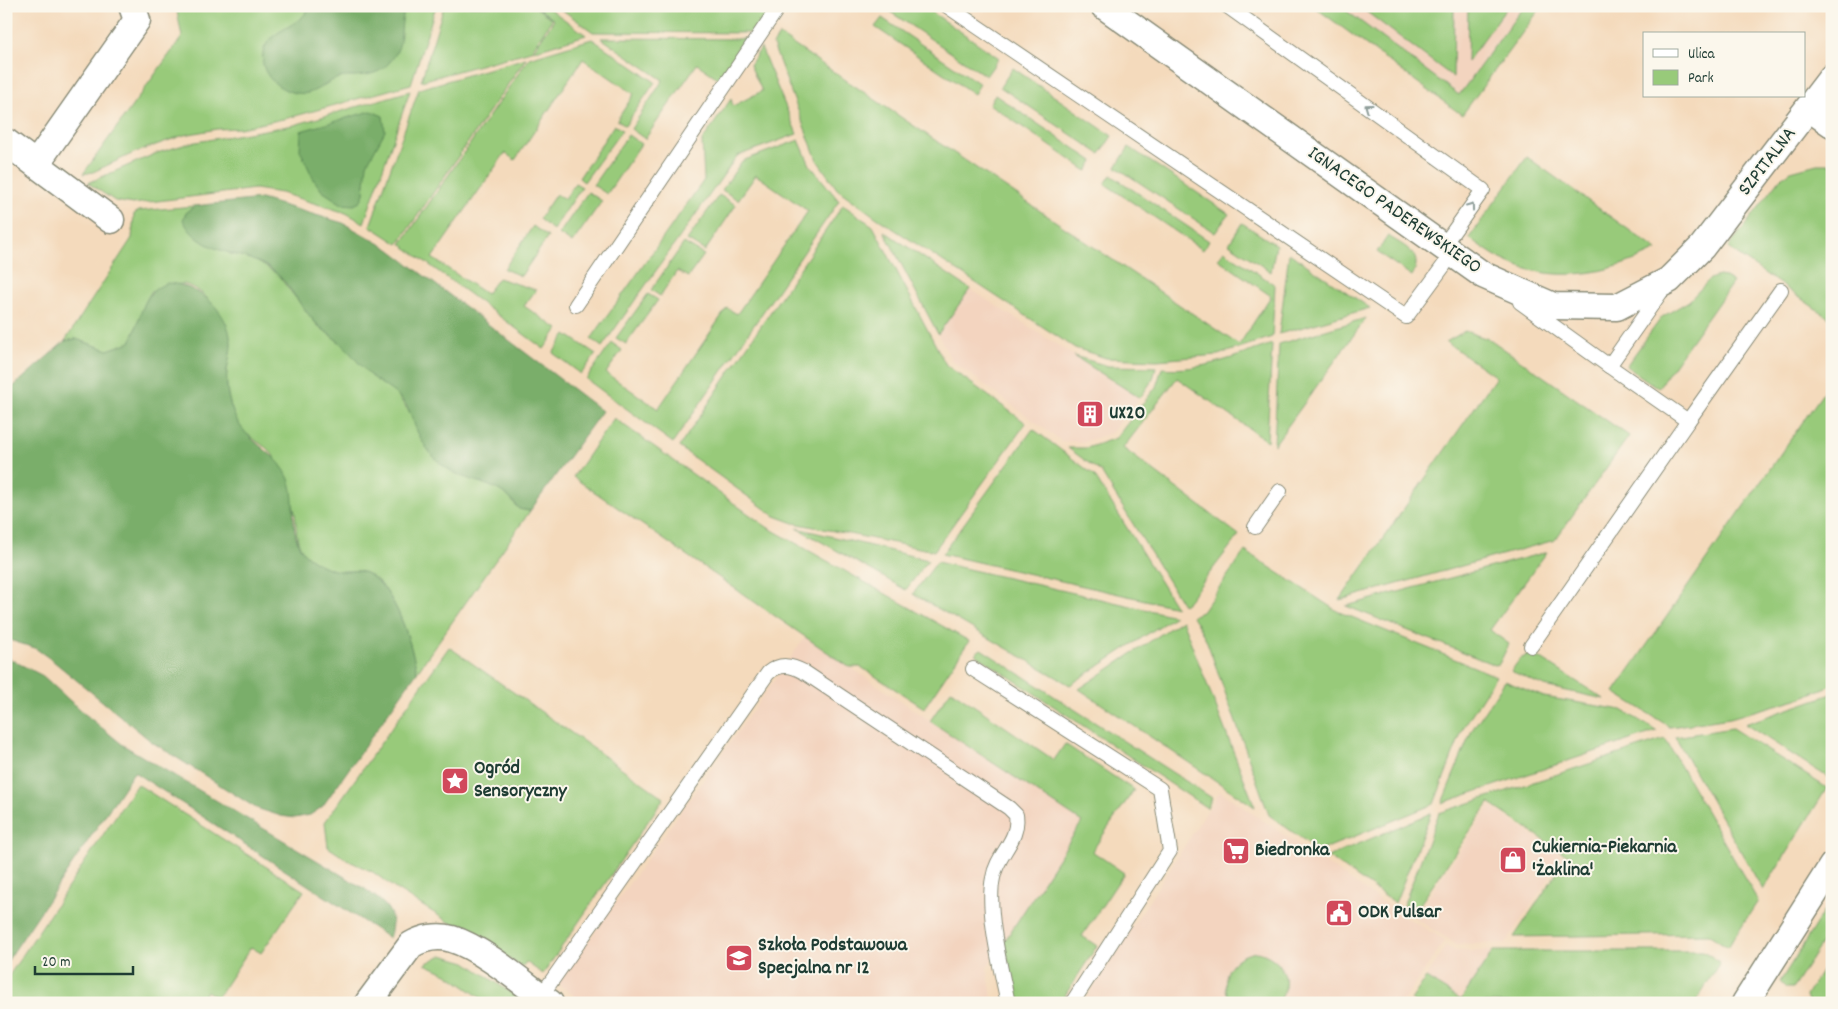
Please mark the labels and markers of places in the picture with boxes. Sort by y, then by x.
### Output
building icon: UX20 [1075,399,1105,429]
place label: UX20 [1109,400,1145,428]
place label: Ogród Sensoryczny [474,755,568,806]
place icon: Ogród Sensoryczny [440,766,470,796]
place label: Cukiernia-Piekarnia 'Żaklina' [1532,834,1677,885]
supermarket icon: Biedronka [1221,836,1251,866]
place label: Biedronka [1255,837,1330,865]
shop icon: Cukiernia-Piekarnia 'Żaklina' [1498,845,1528,875]
public building icon: ODK Pulsar [1324,898,1354,928]
place label: ODK Pulsar [1358,899,1442,927]
place label: Szkoła Podstawowa Specjalna nr 12 [758,932,908,983]
school or university icon: Szkoła Podstawowa Specjalna nr 12 [724,943,754,973]

